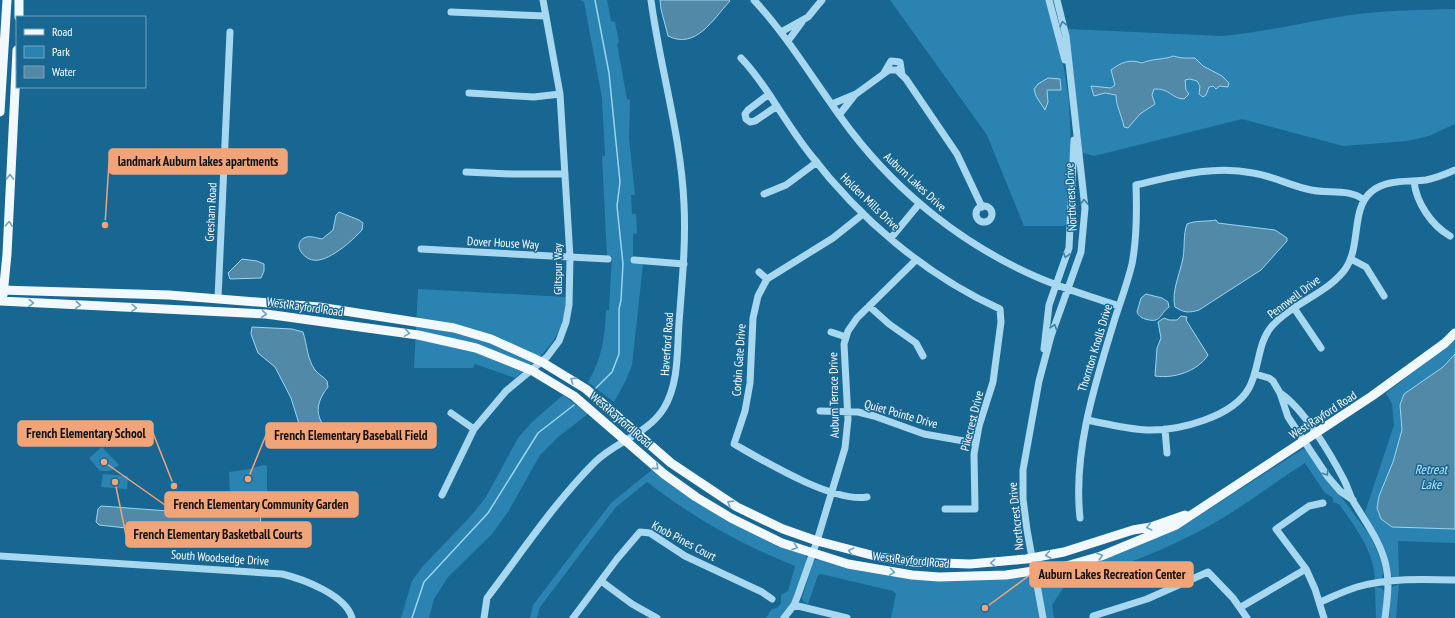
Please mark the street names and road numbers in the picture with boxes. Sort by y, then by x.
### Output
street label: Auburn Lakes Drive [881,149,950,214]
street label: Northcrest Drive [1061,163,1080,231]
street label: Holden Mills Drive [838,170,903,234]
street label: Gresham Road [201,182,220,242]
street label: Dover House Way [467,233,540,252]
street label: Giltspur Way [550,243,565,295]
street label: Pennwell Drive [1264,272,1323,321]
street label: West Rayford Road [266,294,344,319]
street label: Thornton Knolls Drive [1074,302,1115,393]
street label: Haverford Road [657,312,676,376]
street label: Corbin Gate Drive [728,323,749,397]
street label: Auburn Terrace Drive [825,352,842,438]
street label: West Rayford Road [1286,387,1359,442]
street label: West Rayford Road [587,389,655,451]
street label: Pikecrest Drive [957,389,986,453]
street label: Quiet Pointe Drive [863,396,940,431]
street label: Northcrest Drive [1004,481,1027,551]
street label: Knob Pines Court [649,517,720,564]
street label: South Woodsedge Drive [170,547,270,568]
street label: West Rayford Road [872,548,950,571]

